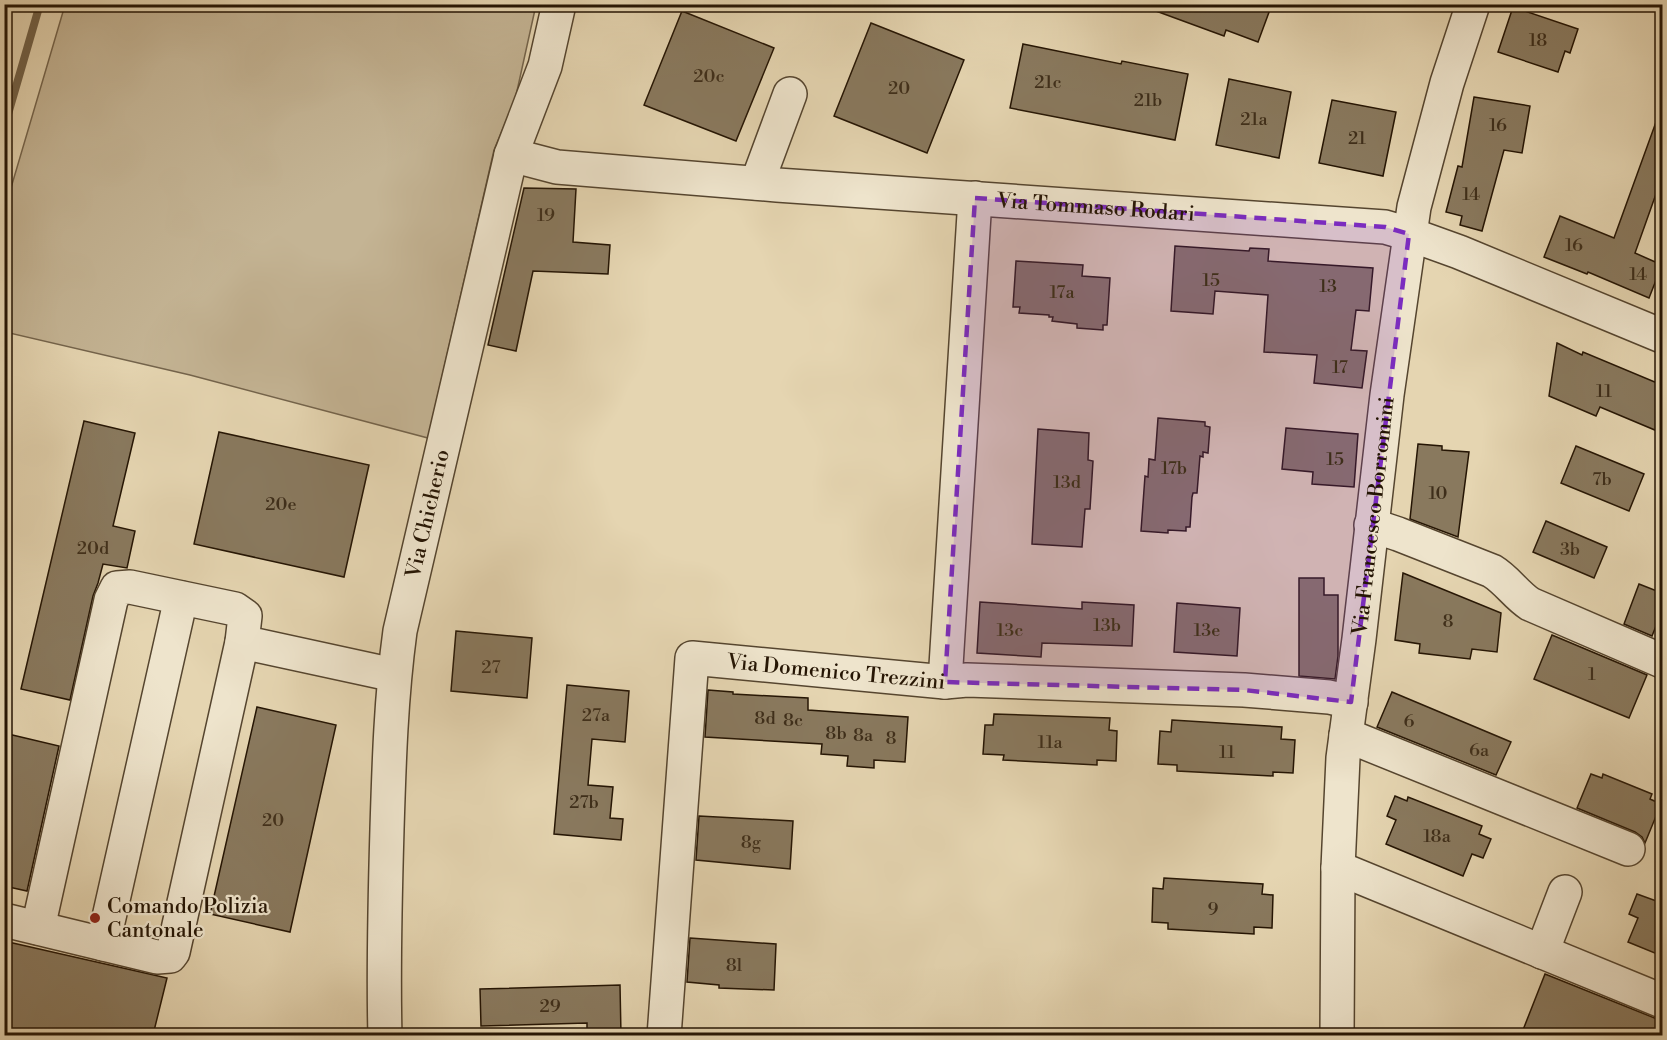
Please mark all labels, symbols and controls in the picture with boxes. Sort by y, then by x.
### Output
house number: 18 [1529,29,1547,52]
house number: 20c [693,65,725,88]
house number: 21c [1034,71,1062,94]
house number: 20 [888,77,910,100]
house number: 21b [1134,89,1162,112]
house number: 21a [1240,108,1269,131]
house number: 16 [1489,114,1507,137]
house number: 21 [1348,127,1366,150]
house number: 14 [1462,183,1480,206]
street label: Via Tommaso Rodari [995,188,1196,228]
house number: 19 [537,204,555,227]
house number: 16 [1565,234,1583,257]
house number: 14 [1629,263,1647,286]
house number: 15 [1202,269,1220,292]
house number: 13 [1319,275,1337,298]
house number: 17a [1049,281,1075,304]
house number: 17 [1332,356,1348,379]
house number: 11 [1596,380,1612,403]
street label: Via Francesco Borromini [1347,395,1401,638]
street label: Via Chicherio [401,447,456,582]
house number: 15 [1326,448,1344,471]
house number: 17b [1161,457,1187,480]
house number: 7b [1592,468,1612,491]
house number: 13d [1053,471,1082,494]
house number: 10 [1428,482,1448,505]
house number: 20e [265,493,297,516]
house number: 20d [77,537,110,560]
house number: 3b [1560,538,1580,561]
house number: 8 [1442,610,1454,633]
house number: 13b [1093,614,1121,637]
house number: 13c [997,619,1023,642]
house number: 13e [1194,619,1220,642]
street label: Via Domenico Trezzini [725,649,947,696]
house number: 27 [481,656,501,679]
house number: 1 [1588,663,1596,686]
house number: 27a [582,704,611,727]
house number: 8d [754,707,776,730]
house number: 8c [783,709,803,732]
house number: 6 [1404,710,1415,733]
house number: 8b [825,722,847,745]
house number: 8a [853,724,874,747]
house number: 8 [885,727,897,750]
house number: 11a [1037,731,1063,754]
house number: 6a [1469,739,1490,762]
house number: 11 [1219,741,1235,764]
house number: 27b [569,791,599,814]
house number: 20 [262,809,284,832]
house number: 18a [1423,825,1452,848]
house number: 8g [741,831,762,854]
place label: Comando Polizia Cantonale [107,894,269,944]
house number: 9 [1208,898,1219,921]
marker: Comando Polizia Cantonale [88,911,102,925]
house number: 8l [726,954,743,977]
house number: 29 [539,995,561,1018]

